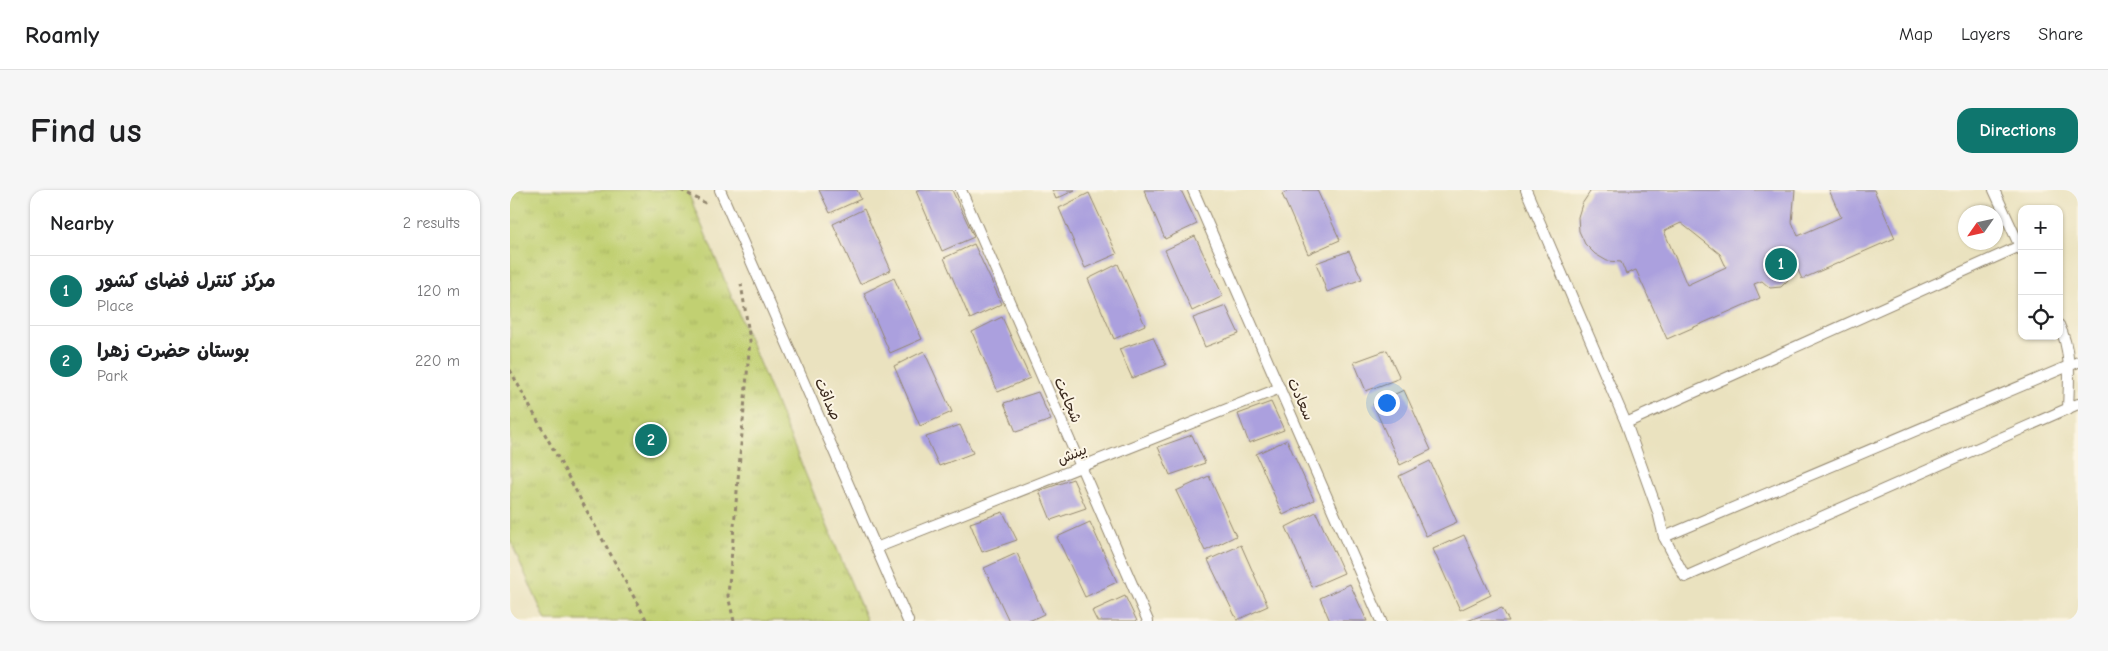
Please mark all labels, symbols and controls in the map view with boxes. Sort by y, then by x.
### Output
text: Roamly [25,21,99,49]
text: Map [1899,24,1933,45]
text: Layers [1961,24,2010,45]
text: Share [2038,24,2083,45]
button: Directions [1957,108,2078,153]
text: Find us [30,110,142,151]
north arrow [1958,205,2003,250]
map controls [2018,205,2063,340]
button: + [2018,205,2063,250]
text: Nearby [50,211,114,235]
text: 2 results [403,214,460,232]
pin: 1 [1765,245,1797,283]
button: − [2018,250,2063,295]
text: مرکز کنترل فضای کشور [97,270,276,292]
text: 1 [63,282,69,300]
text: 120 m [417,282,460,300]
button: locate [2018,295,2063,340]
text: Place [97,297,133,315]
text: بوستان حضرت زهرا [97,340,250,362]
text: 2 [62,352,70,370]
text: 220 m [415,352,460,370]
text: Park [97,367,128,385]
street label: شجاعت [1050,374,1086,426]
street label: صداقت [811,375,845,423]
street label: سعادت [1284,375,1318,423]
your location [1374,390,1400,416]
pin: 2 [635,421,667,459]
street label: بینش [1054,440,1090,468]

